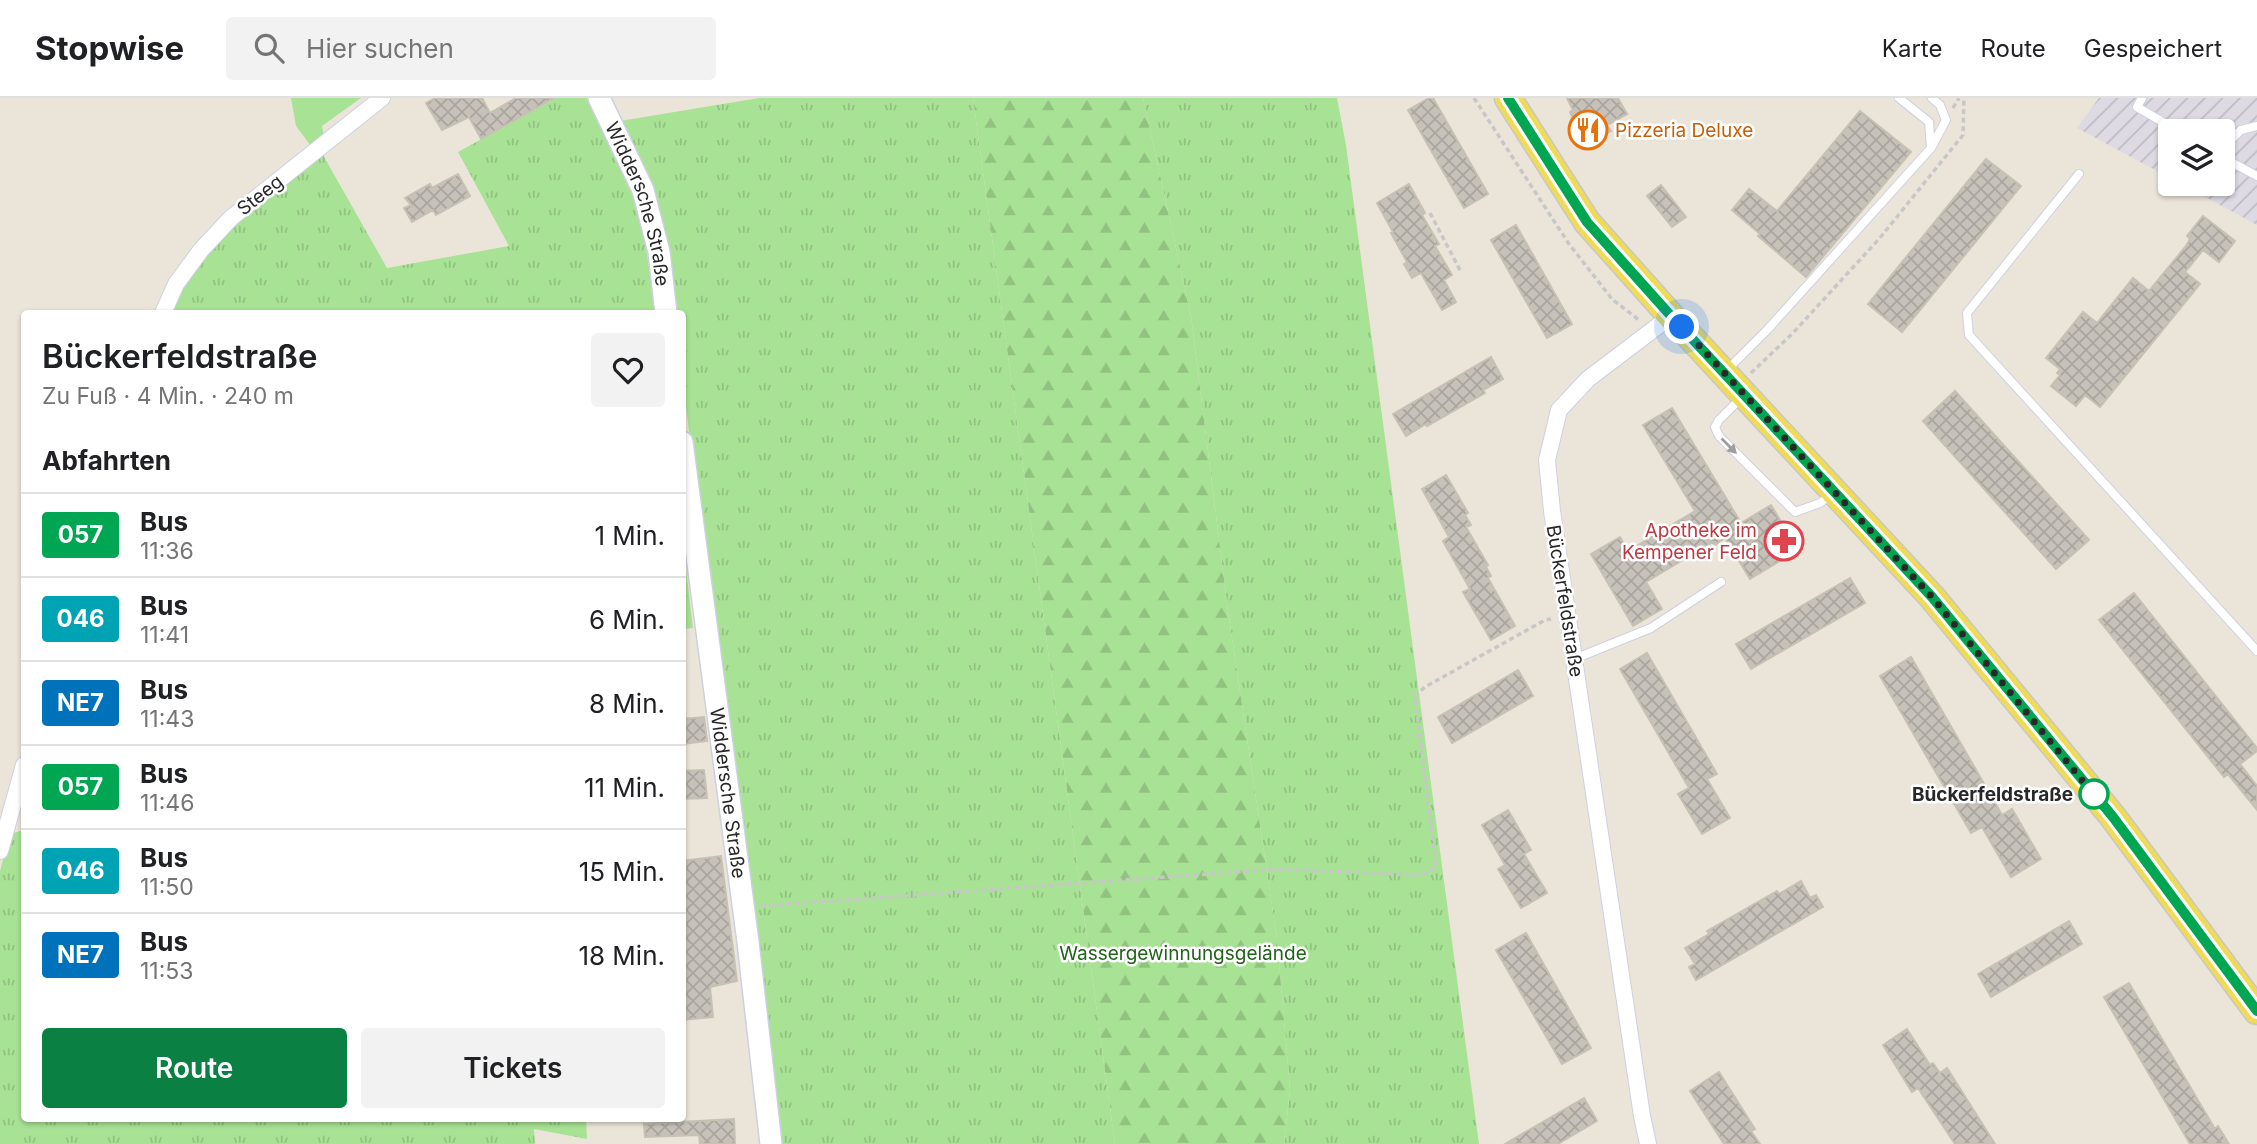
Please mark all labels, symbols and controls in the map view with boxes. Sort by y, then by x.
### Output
search box [226,17,716,80]
text: Stopwise [35,28,184,68]
icon: search [250,29,288,67]
text: Hier suchen [306,33,454,64]
text: Karte [1882,34,1942,63]
text: Route [1980,34,2046,63]
text: Gespeichert [2084,34,2222,63]
restaurant icon: Pizzeria Deluxe [1567,109,1609,151]
street label: Widdersche Straße [601,118,674,287]
place label: Pizzeria Deluxe [1615,119,1753,142]
map controls [2158,119,2235,196]
button: layers [2158,119,2235,196]
street label: Steeg [232,170,288,220]
your location [1664,309,1699,344]
button: heart [591,333,665,407]
text: Bückerfeldstraße [42,336,318,376]
text: Zu Fuß · 4 Min. · 240 m [42,382,294,410]
one-way arrow [1720,437,1736,454]
text: Abfahrten [42,445,171,476]
text: Bus [140,506,188,537]
place label: Apotheke im Kempener Feld [1622,519,1757,564]
text: 057 [58,520,103,549]
text: 1 Min. [594,520,665,551]
pharmacy icon: Apotheke im Kempener Feld [1763,520,1805,562]
street label: Bückerfeldstraße [1542,523,1588,679]
text: 11:36 [140,537,194,565]
text: Bus [140,590,188,621]
text: 046 [57,604,105,633]
text: 6 Min. [589,604,665,635]
text: 11:41 [140,621,189,649]
text: Bus [140,674,188,705]
text: NE7 [57,688,104,717]
text: 8 Min. [589,688,665,719]
text: 11:43 [140,705,194,733]
street label: Widdersche Straße [706,706,751,880]
text: Bus [140,758,188,789]
text: 057 [58,772,103,801]
text: 11 Min. [584,772,665,803]
marker: Bückerfeldstraße [2079,779,2109,809]
place label: Bückerfeldstraße [1912,783,2073,806]
text: 11:46 [140,789,194,817]
text: Bus [140,842,188,873]
text: 046 [57,856,105,885]
text: 15 Min. [579,856,665,887]
text: 11:50 [140,873,194,901]
text: Bus [140,926,188,957]
text: NE7 [57,940,104,969]
text: 18 Min. [578,940,665,971]
park label: Wassergewinnungsgelände [1059,942,1307,965]
text: 11:53 [140,957,194,985]
button: Route [42,1028,347,1108]
button: Tickets [361,1028,665,1108]

